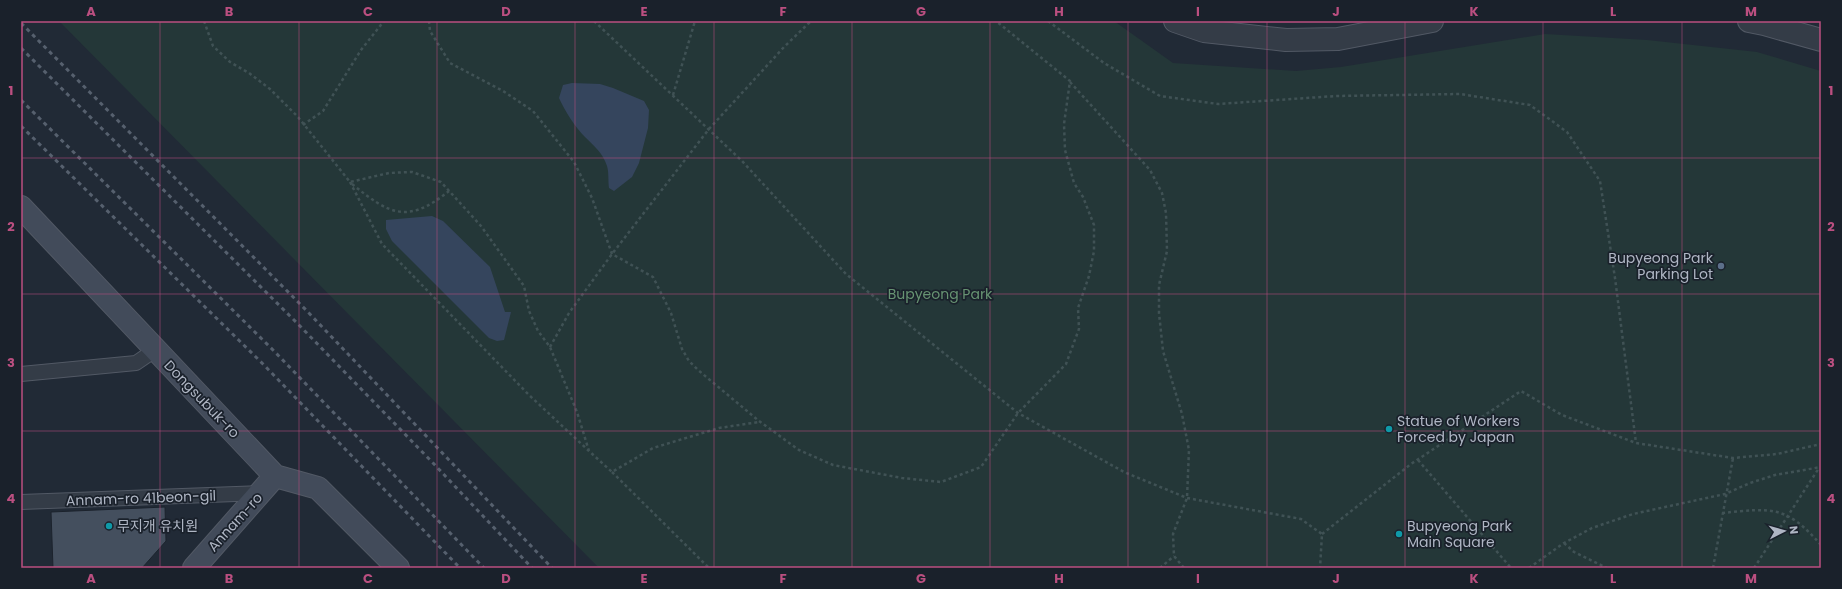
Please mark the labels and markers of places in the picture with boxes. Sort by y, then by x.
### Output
place label: Bupyeong Park Parking Lot [1608,248,1714,284]
marker: Bupyeong Park Parking Lot [1716,261,1726,271]
place label: Statue of Workers Forced by Japan [1397,411,1520,447]
marker: Statue of Workers Forced by Japan [1384,424,1394,434]
place label: 무지개 유치원 [117,516,198,536]
place label: Bupyeong Park Main Square [1407,516,1512,552]
marker: 무지개 유치원 [104,521,114,531]
marker: Bupyeong Park Main Square [1394,529,1404,539]

